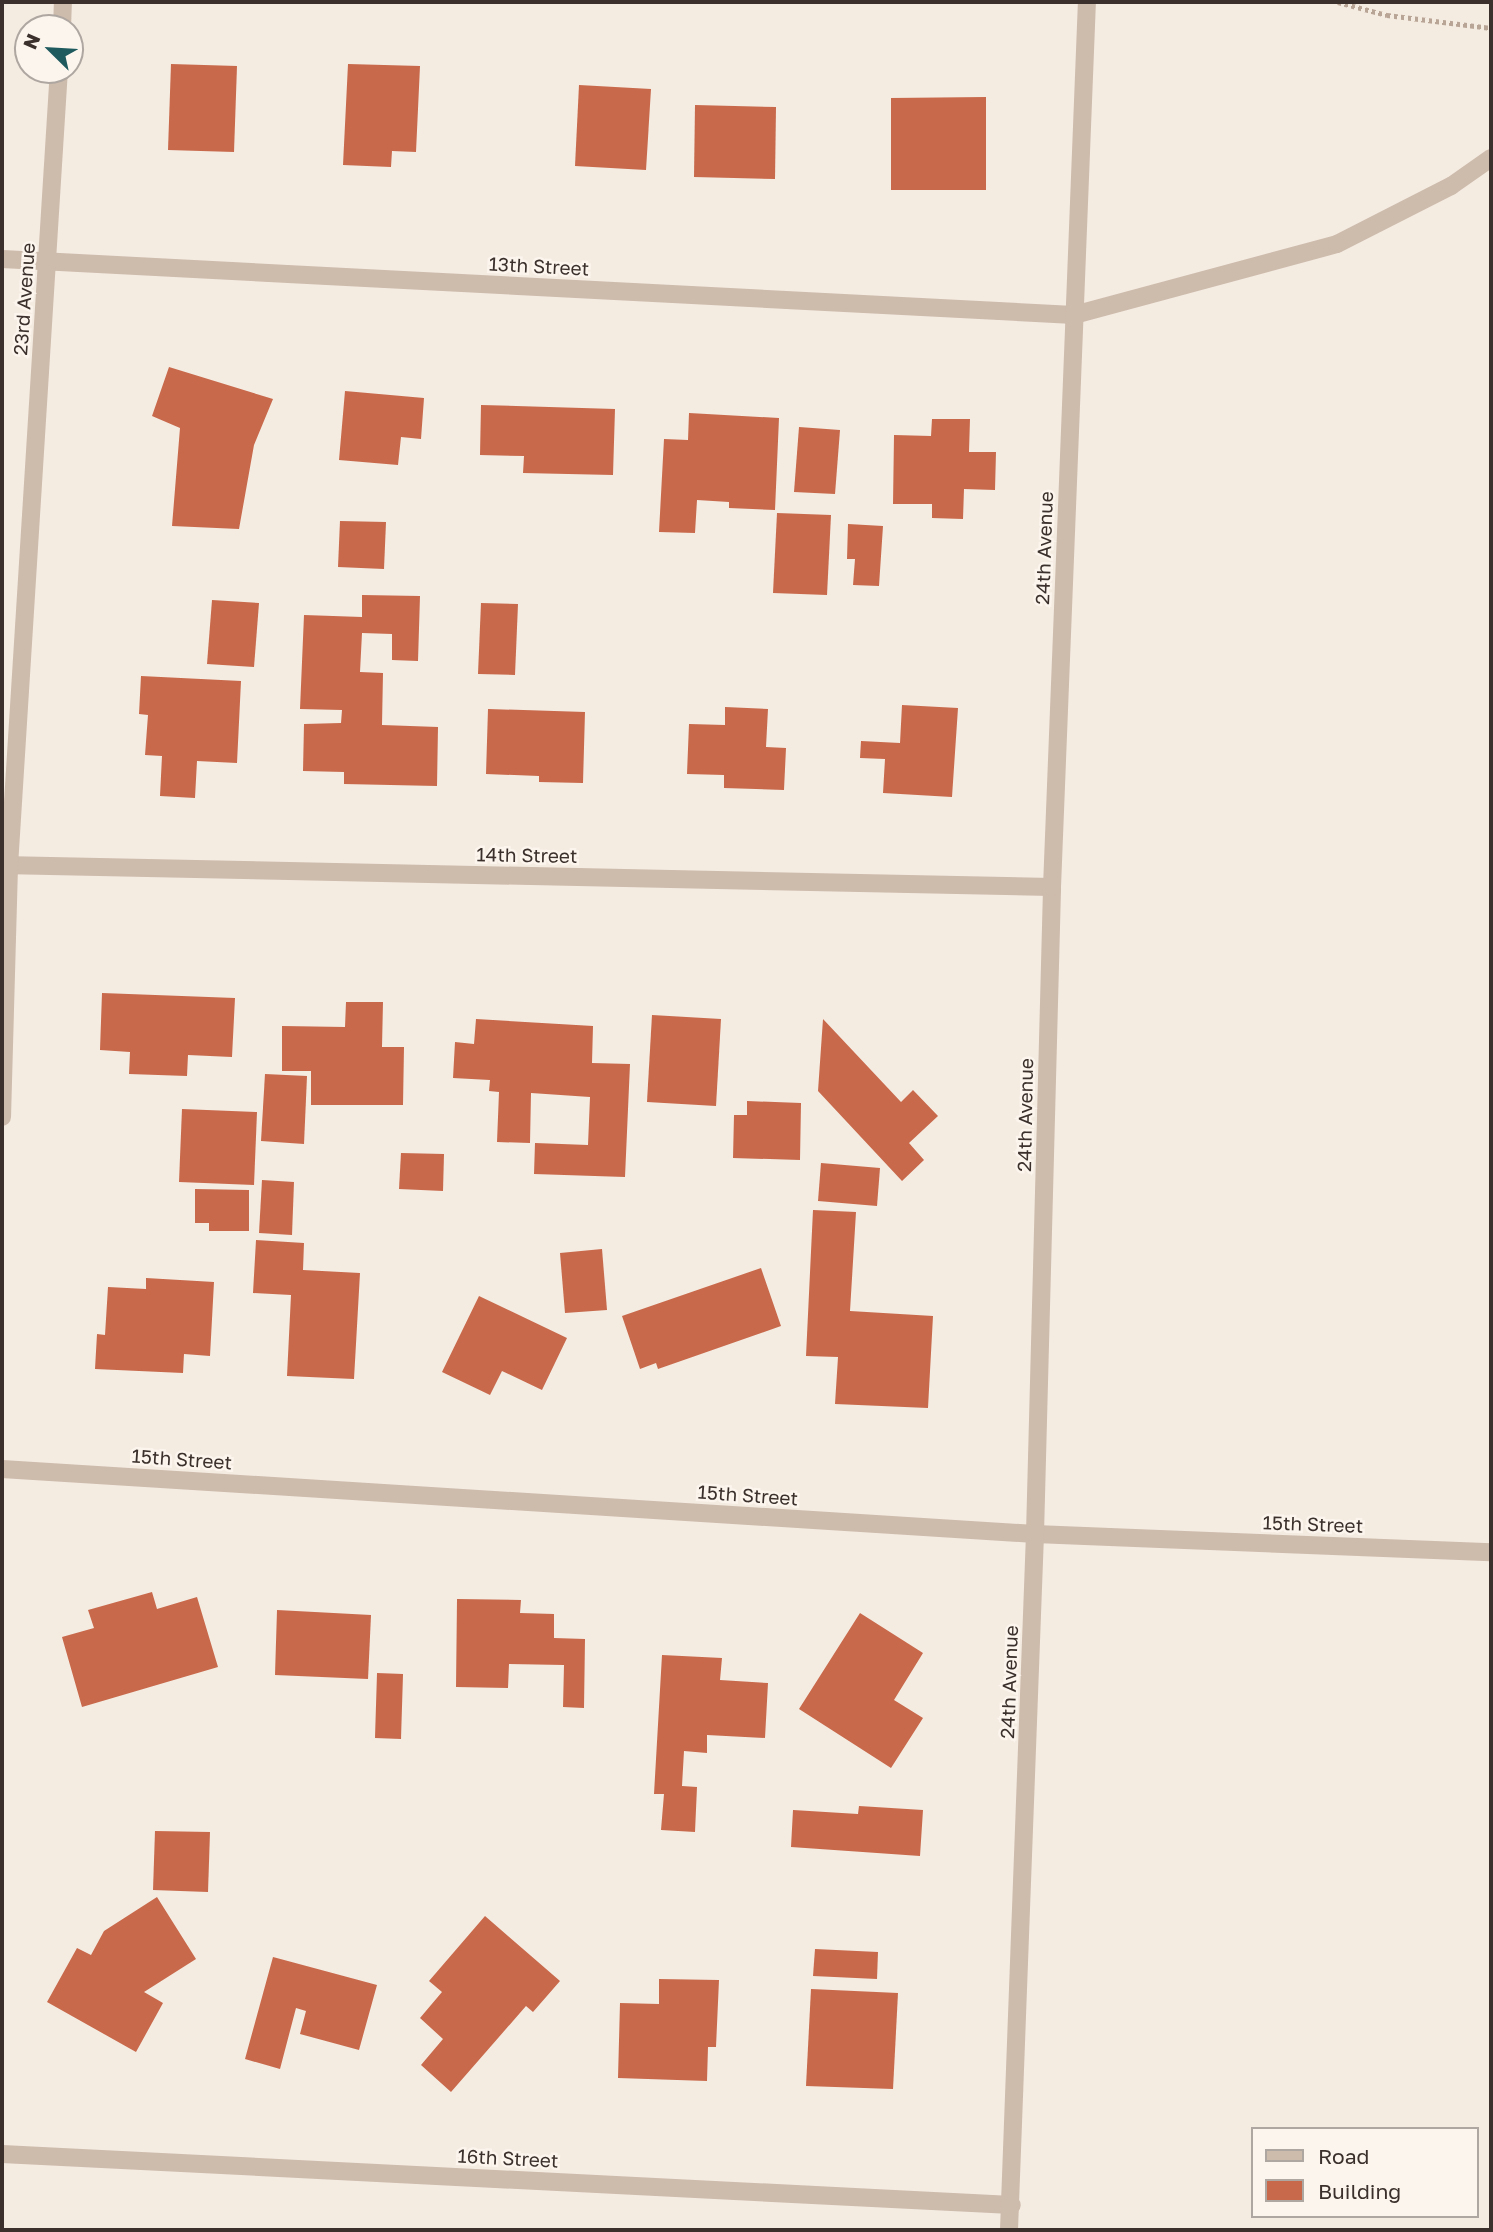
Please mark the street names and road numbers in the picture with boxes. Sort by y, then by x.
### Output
street label: 23rd Avenue [9,242,39,356]
street label: 13th Street [488,252,590,280]
street label: 24th Avenue [1031,491,1057,605]
street label: 14th Street [476,843,578,867]
street label: 24th Avenue [1013,1058,1037,1172]
street label: 15th Street [131,1444,233,1474]
street label: 15th Street [697,1480,799,1510]
street label: 15th Street [1262,1511,1364,1537]
street label: 24th Avenue [996,1625,1022,1739]
street label: 16th Street [457,2144,559,2172]

